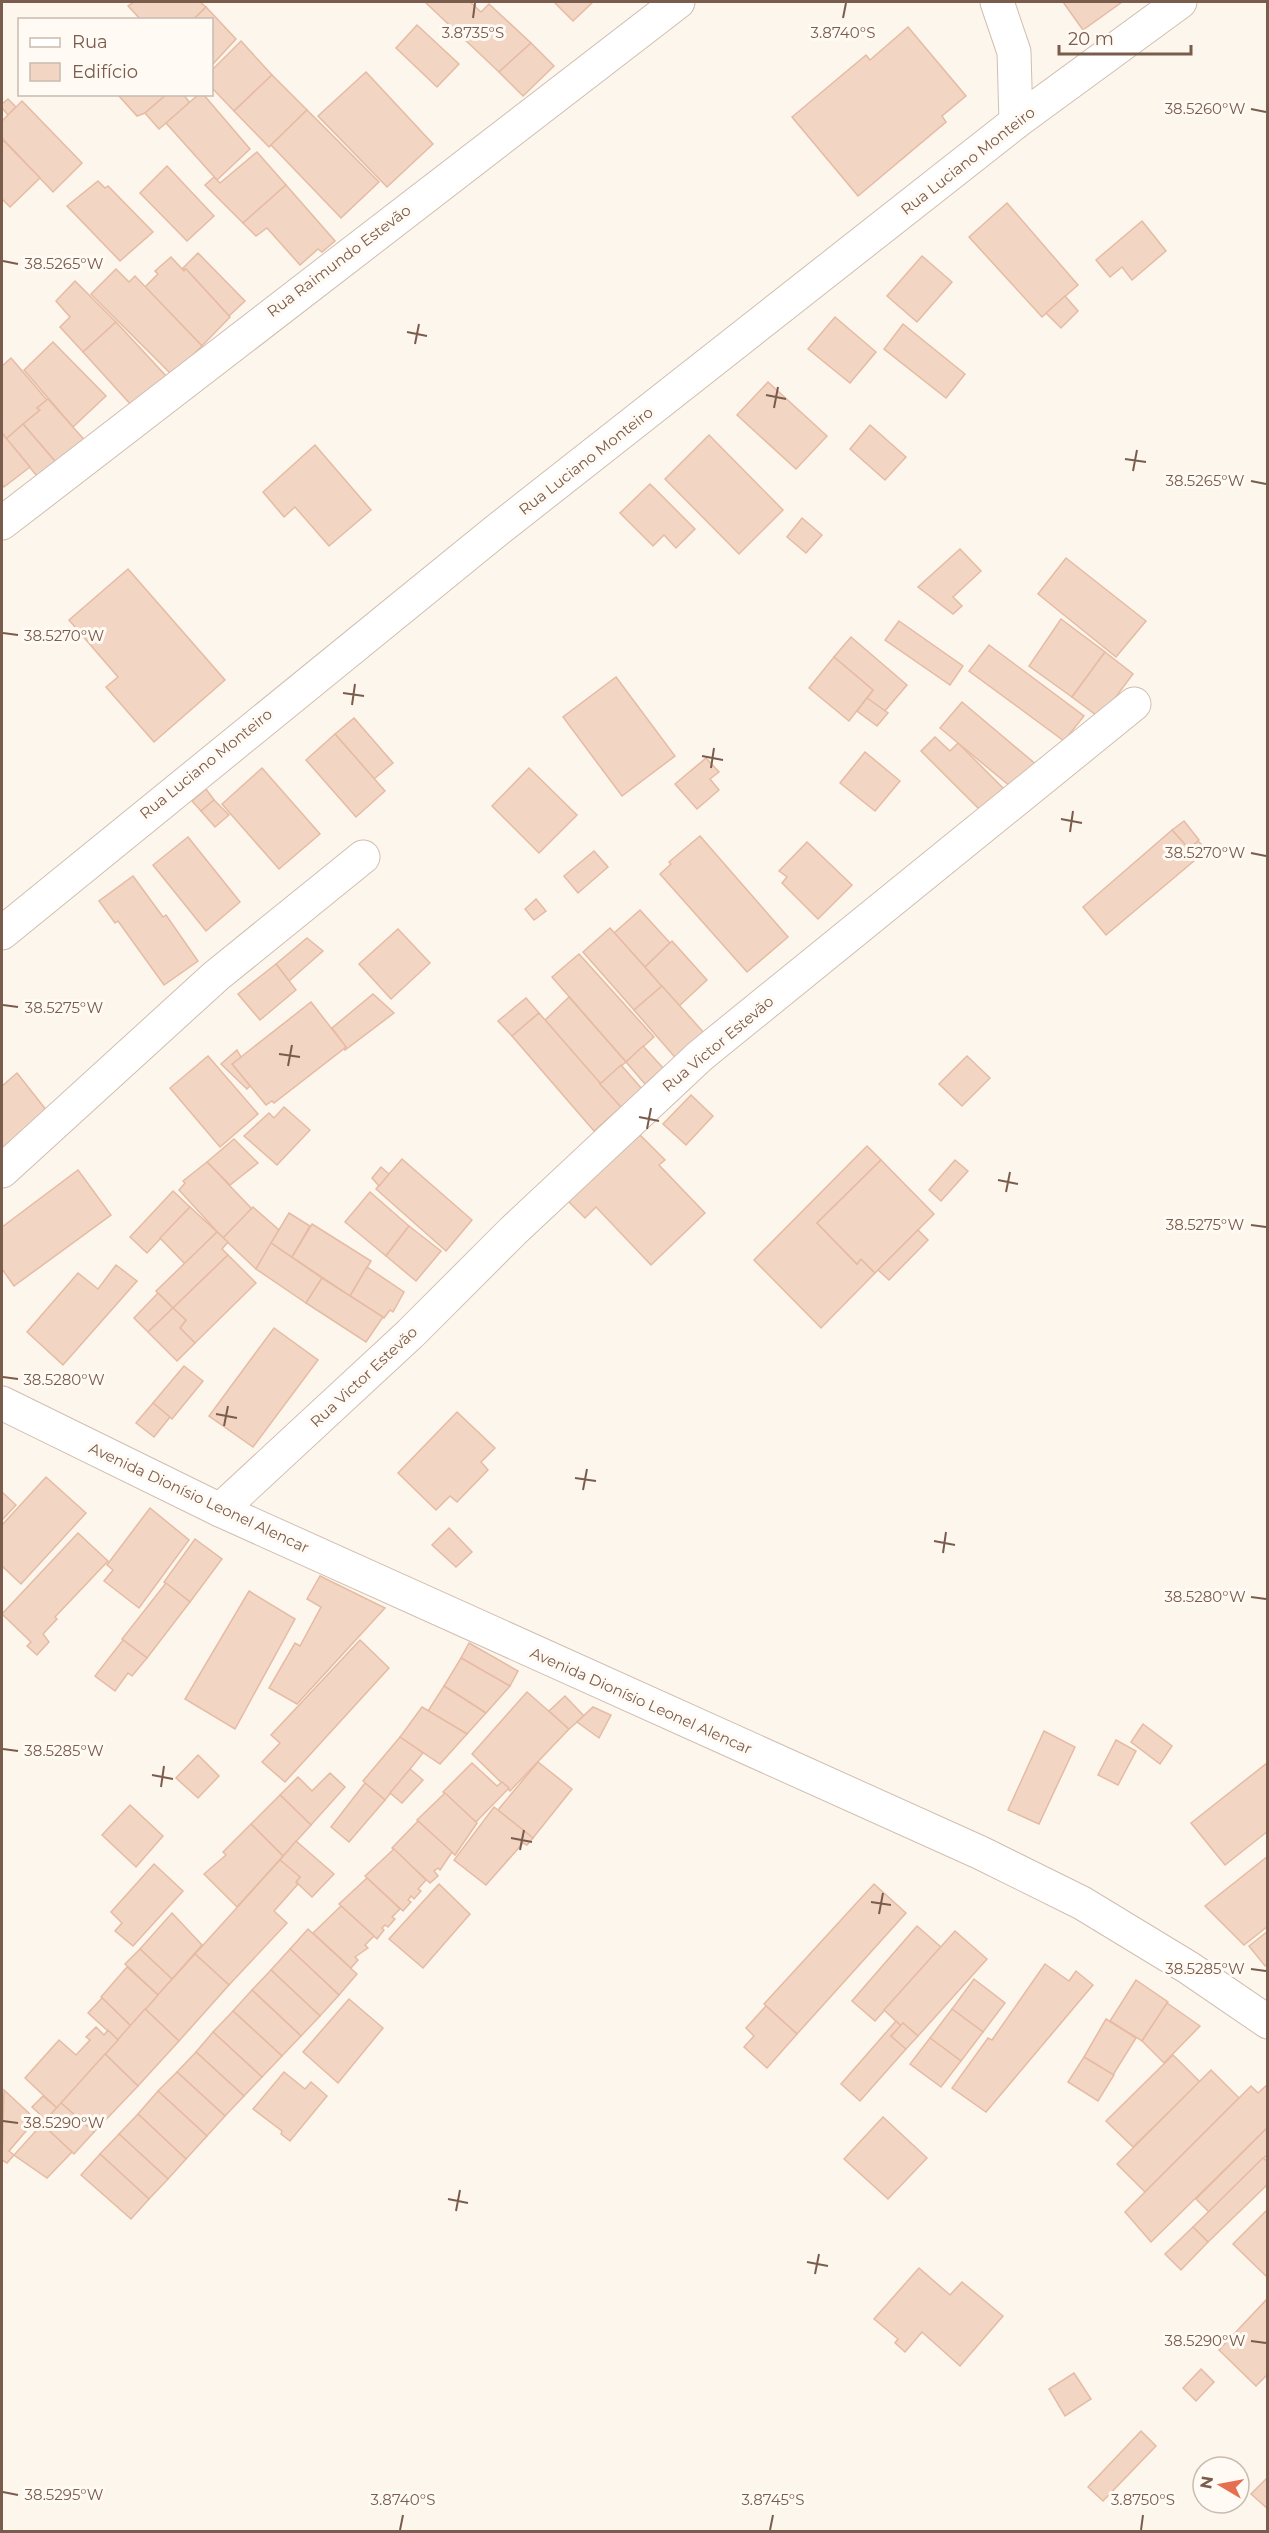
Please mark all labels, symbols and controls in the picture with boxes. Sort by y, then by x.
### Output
legend [18,18,213,96]
scale bar [1059,18,1191,56]
text: 3.8735°S [442,23,504,42]
text: 3.8740°S [811,23,875,42]
text: 20 m [1068,28,1114,50]
text: Rua [72,31,108,53]
text: Edifício [72,61,138,83]
text: 38.5260°W [1165,99,1246,118]
street label: Rua Luciano Monteiro [897,102,1039,219]
street label: Rua Raimundo Estevão [263,200,414,321]
text: 38.5265°W [24,254,104,273]
street label: Rua Luciano Monteiro [515,402,657,519]
text: 38.5265°W [1165,471,1245,490]
text: 38.5270°W [24,626,104,645]
street label: Rua Luciano Monteiro [136,704,276,823]
text: 38.5270°W [1165,843,1245,862]
street label: Rua Victor Estevão [658,991,777,1096]
text: 38.5275°W [25,998,104,1017]
text: 38.5275°W [1166,1215,1245,1234]
street label: Rua Victor Estevão [306,1322,421,1431]
text: 38.5280°W [23,1370,105,1389]
street label: Avenida Dionísio Leonel Alencar [86,1438,312,1557]
text: 38.5280°W [1164,1587,1246,1606]
street label: Avenida Dionísio Leonel Alencar [527,1643,755,1758]
text: 38.5285°W [24,1741,104,1760]
text: 38.5285°W [1165,1959,1245,1978]
text: 38.5290°W [24,2113,105,2132]
text: 38.5290°W [1165,2331,1246,2350]
north arrow [1191,2455,1251,2515]
text: N [1196,2474,1217,2491]
text: 38.5295°W [24,2485,104,2504]
text: 3.8740°S [371,2490,435,2509]
text: 3.8745°S [741,2490,805,2509]
text: 3.8750°S [1111,2490,1175,2509]

